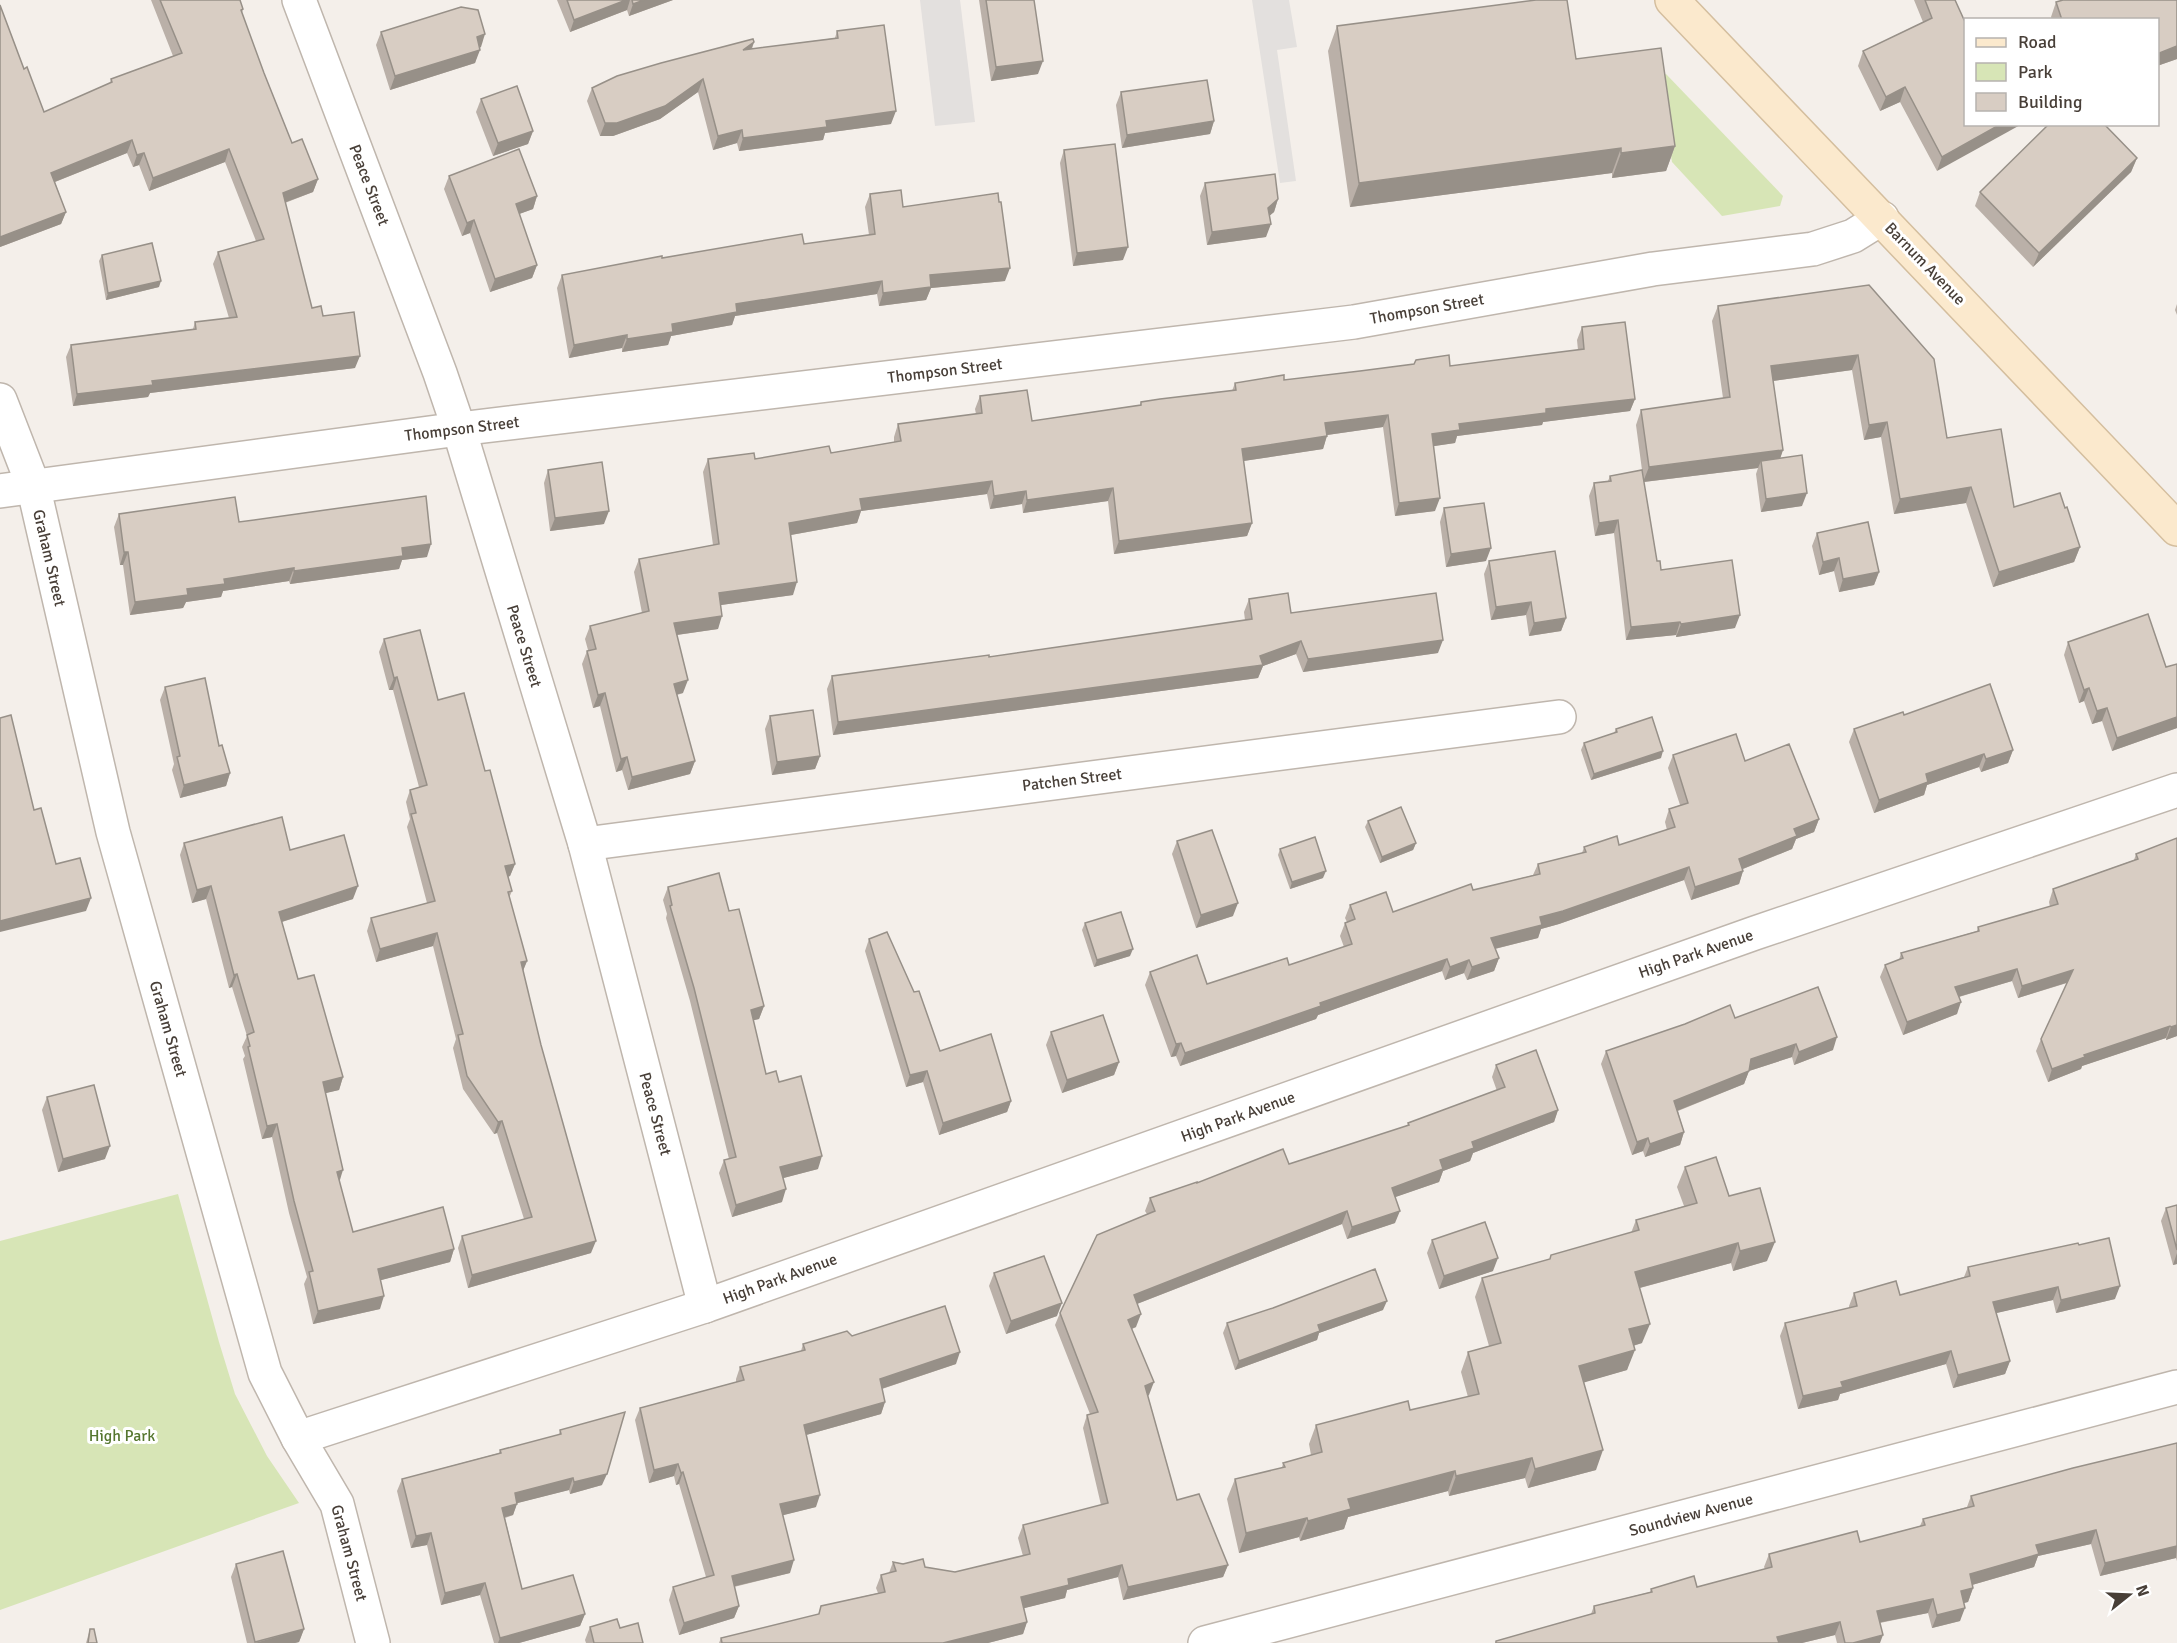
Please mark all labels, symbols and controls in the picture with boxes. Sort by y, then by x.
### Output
legend [1964,18,2159,126]
text: Road [2018,31,2057,53]
text: Park [2018,61,2053,83]
text: Building [2018,91,2082,113]
street label: Peace Street [344,142,394,229]
street label: Barnum Avenue [1880,218,1970,310]
street label: Thompson Street [1368,289,1486,329]
street label: Thompson Street [887,354,1004,388]
street label: Thompson Street [404,412,521,446]
street label: Graham Street [28,508,70,609]
street label: Peace Street [502,602,546,690]
street label: Patchen Street [1021,764,1123,796]
street label: High Park Avenue [1636,925,1756,983]
street label: Graham Street [145,979,191,1080]
street label: Peace Street [634,1070,676,1158]
street label: High Park Avenue [1178,1087,1298,1147]
street label: High Park Avenue [720,1249,840,1309]
park label: High Park [89,1426,155,1446]
street label: Soundview Avenue [1627,1489,1755,1541]
street label: Graham Street [327,1503,372,1604]
north arrow [2099,1565,2159,1625]
text: N [2131,1582,2154,1599]

